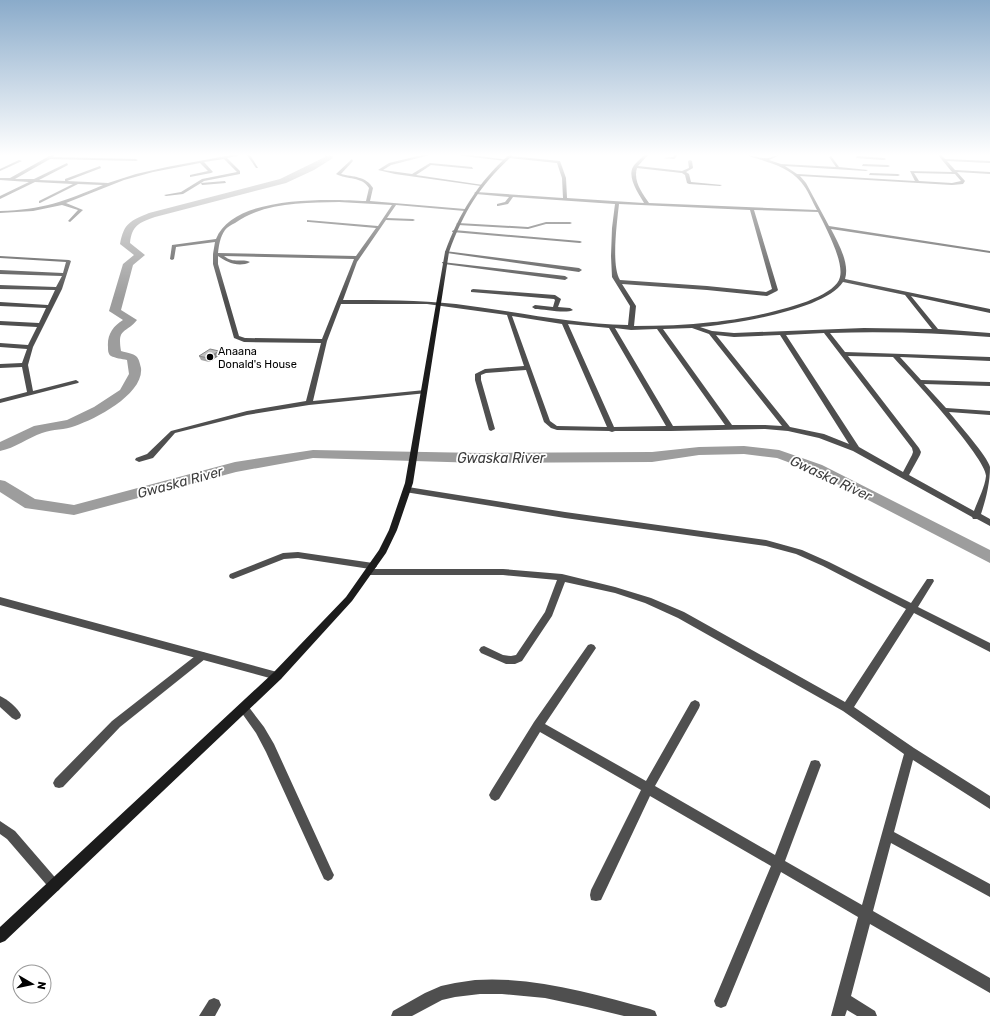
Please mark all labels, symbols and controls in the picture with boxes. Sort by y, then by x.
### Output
place label: Anaana Donald's House [218,345,297,371]
marker: Anaana Donald's House [205,352,215,362]
water label: Gwaska River [457,450,546,467]
water label: Gwaska River [787,452,875,505]
water label: Gwaska River [135,463,226,502]
north arrow [12,964,52,1004]
text: N [34,981,48,990]

